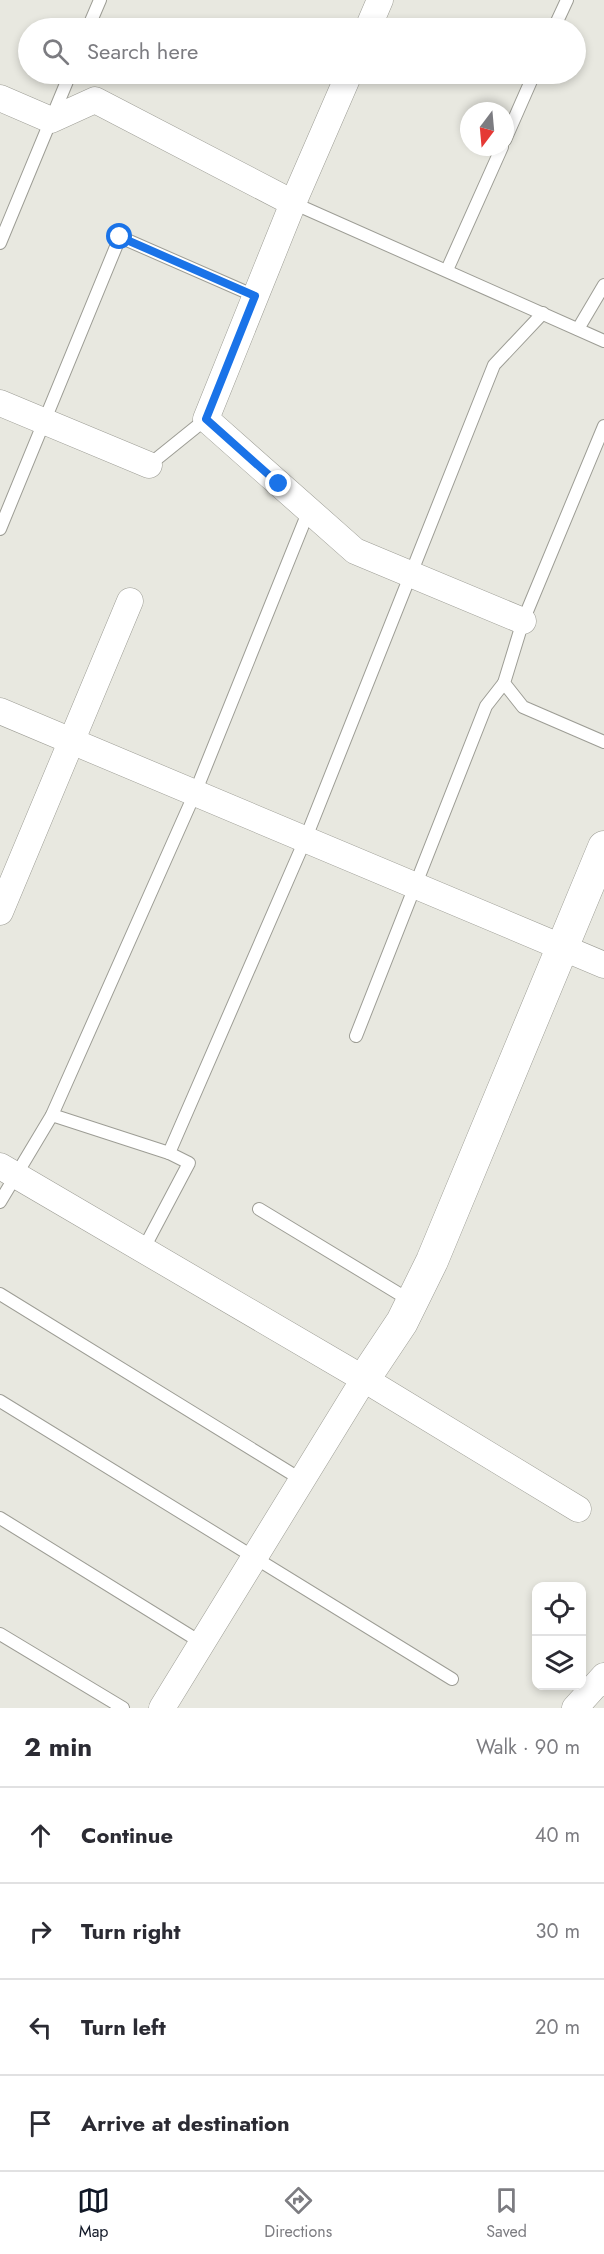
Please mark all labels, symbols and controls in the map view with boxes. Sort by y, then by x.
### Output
search box [18,18,586,84]
icon: search [39,35,72,68]
text: Search here [87,35,198,67]
north arrow [460,102,514,156]
route start [106,223,132,249]
route end [265,470,291,496]
map controls [532,1582,586,1690]
button: locate [532,1582,586,1636]
button: layers [532,1636,586,1690]
text: 2 min [24,1728,92,1766]
text: Walk · 90 m [476,1733,580,1762]
icon: ahead [24,1819,57,1852]
text: Continue [81,1819,173,1851]
text: 40 m [535,1821,580,1850]
icon: right [24,1915,57,1948]
text: Turn right [81,1915,181,1947]
text: 30 m [535,1917,580,1946]
icon: left [24,2011,57,2044]
text: Turn left [81,2011,166,2043]
text: 20 m [535,2013,580,2042]
icon: arrive [24,2107,57,2140]
text: Arrive at destination [81,2107,290,2139]
tab: Map [77,2184,110,2243]
tab: Directions [264,2184,332,2243]
tab: Saved [486,2184,527,2243]

